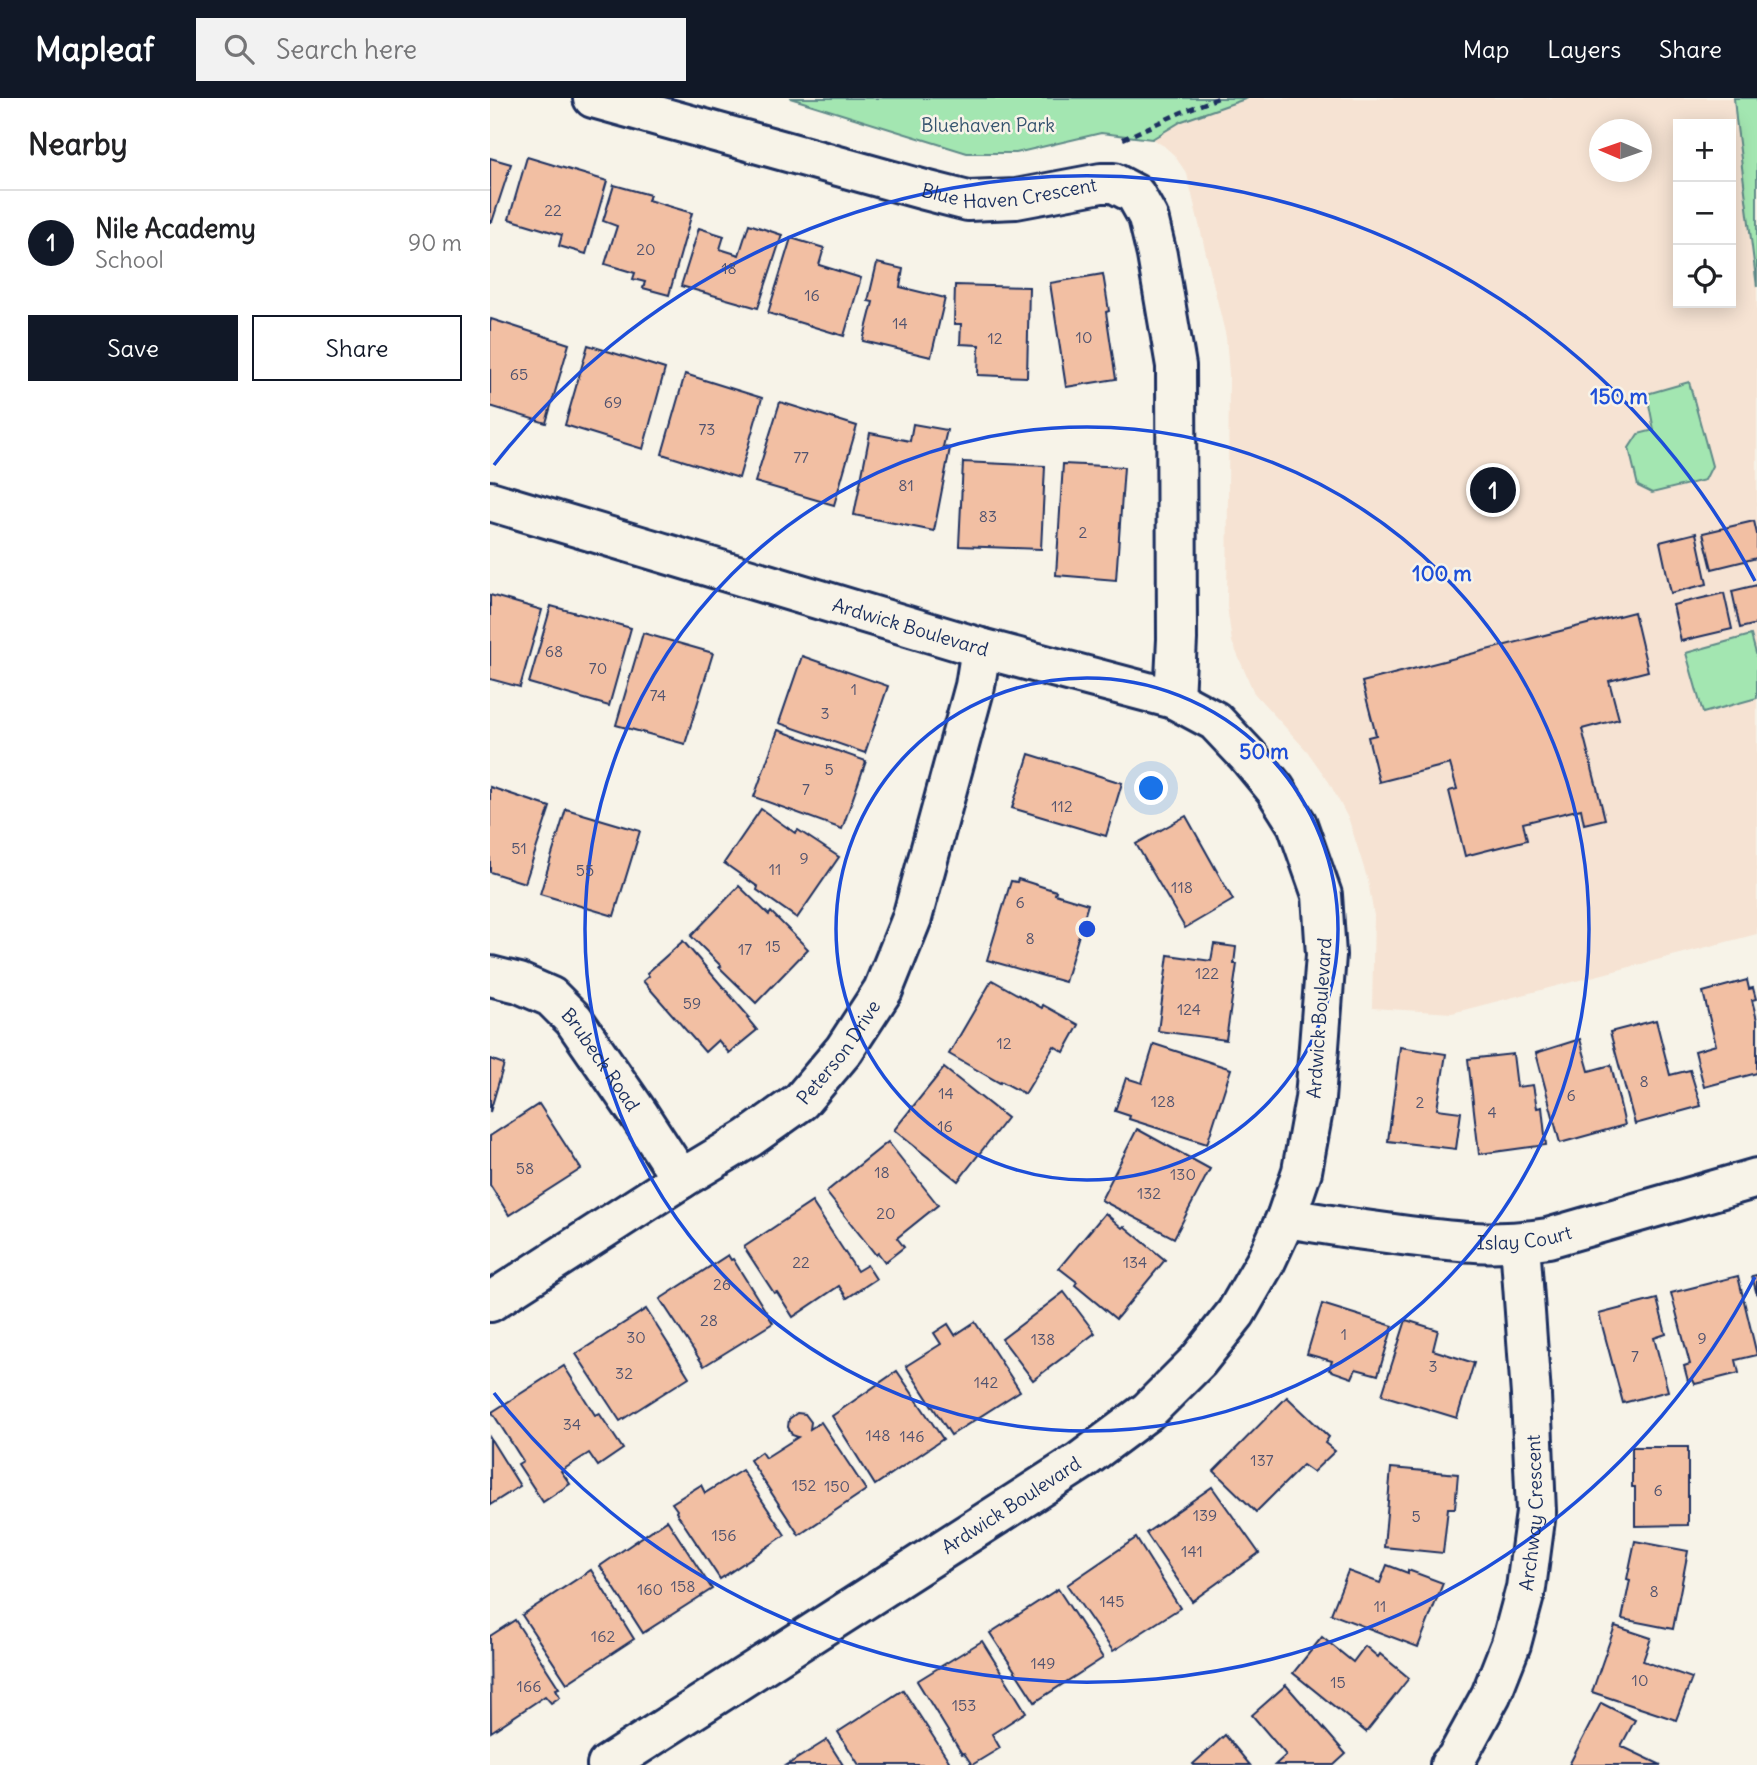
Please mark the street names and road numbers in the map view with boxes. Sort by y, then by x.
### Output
street label: Blue Haven Crescent [919,172,1099,213]
street label: Ardwick Boulevard [830,592,991,661]
street label: Ardwick Boulevard [1301,937,1337,1099]
street label: Peterson Drive [791,995,885,1109]
street label: Brubeck Road [557,1003,645,1116]
street label: Islay Court [1476,1220,1574,1255]
street label: Archway Crescent [1514,1434,1548,1592]
street label: Ardwick Boulevard [937,1451,1085,1559]

